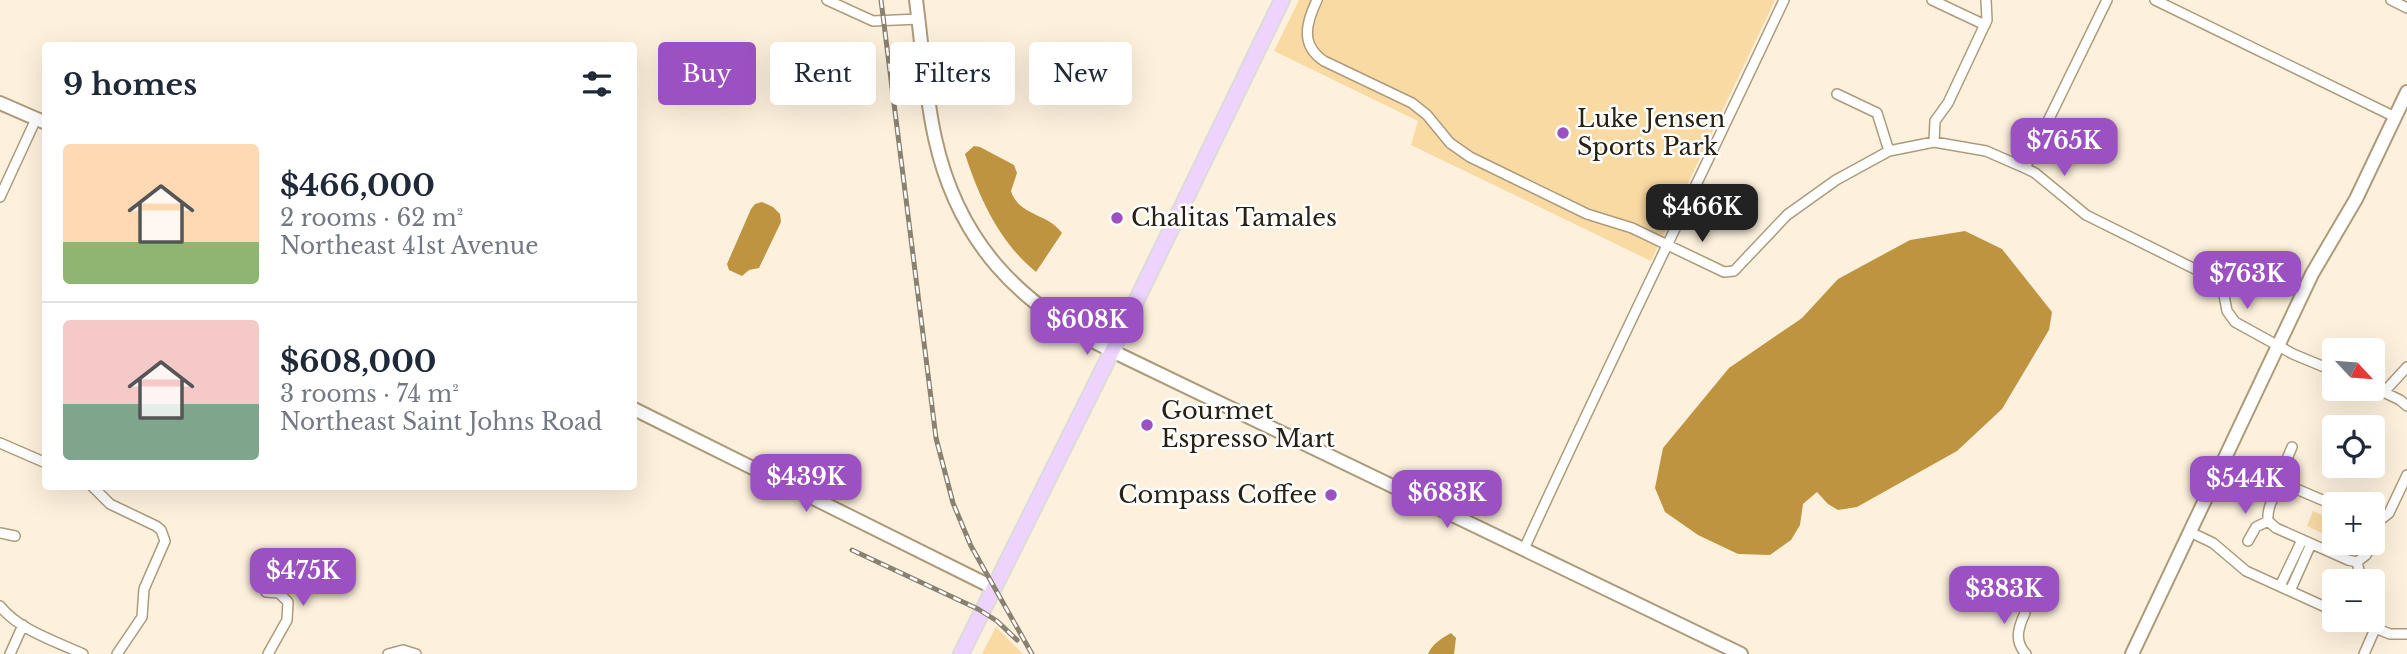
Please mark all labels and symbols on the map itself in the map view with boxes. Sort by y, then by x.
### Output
place label: Luke Jensen Sports Park [1577,104,1725,161]
pin: $765K [2015,118,2113,178]
marker: Luke Jensen Sports Park [1555,125,1571,141]
pin: $466K [1653,184,1751,244]
place label: Chalitas Tamales [1131,203,1337,232]
marker: Chalitas Tamales [1109,210,1125,226]
pin: $763K [2198,252,2296,311]
pin: $608K [1038,298,1136,357]
north arrow [2322,338,2385,401]
place label: Gourmet Espresso Mart [1161,396,1335,453]
marker: Gourmet Espresso Mart [1139,417,1155,433]
pin: $439K [757,454,855,514]
pin: $544K [2196,456,2294,516]
pin: $683K [1398,470,1496,530]
place label: Compass Coffee [1118,480,1317,509]
marker: Compass Coffee [1323,487,1339,503]
pin: $475K [254,548,352,608]
pin: $383K [1955,566,2053,626]

